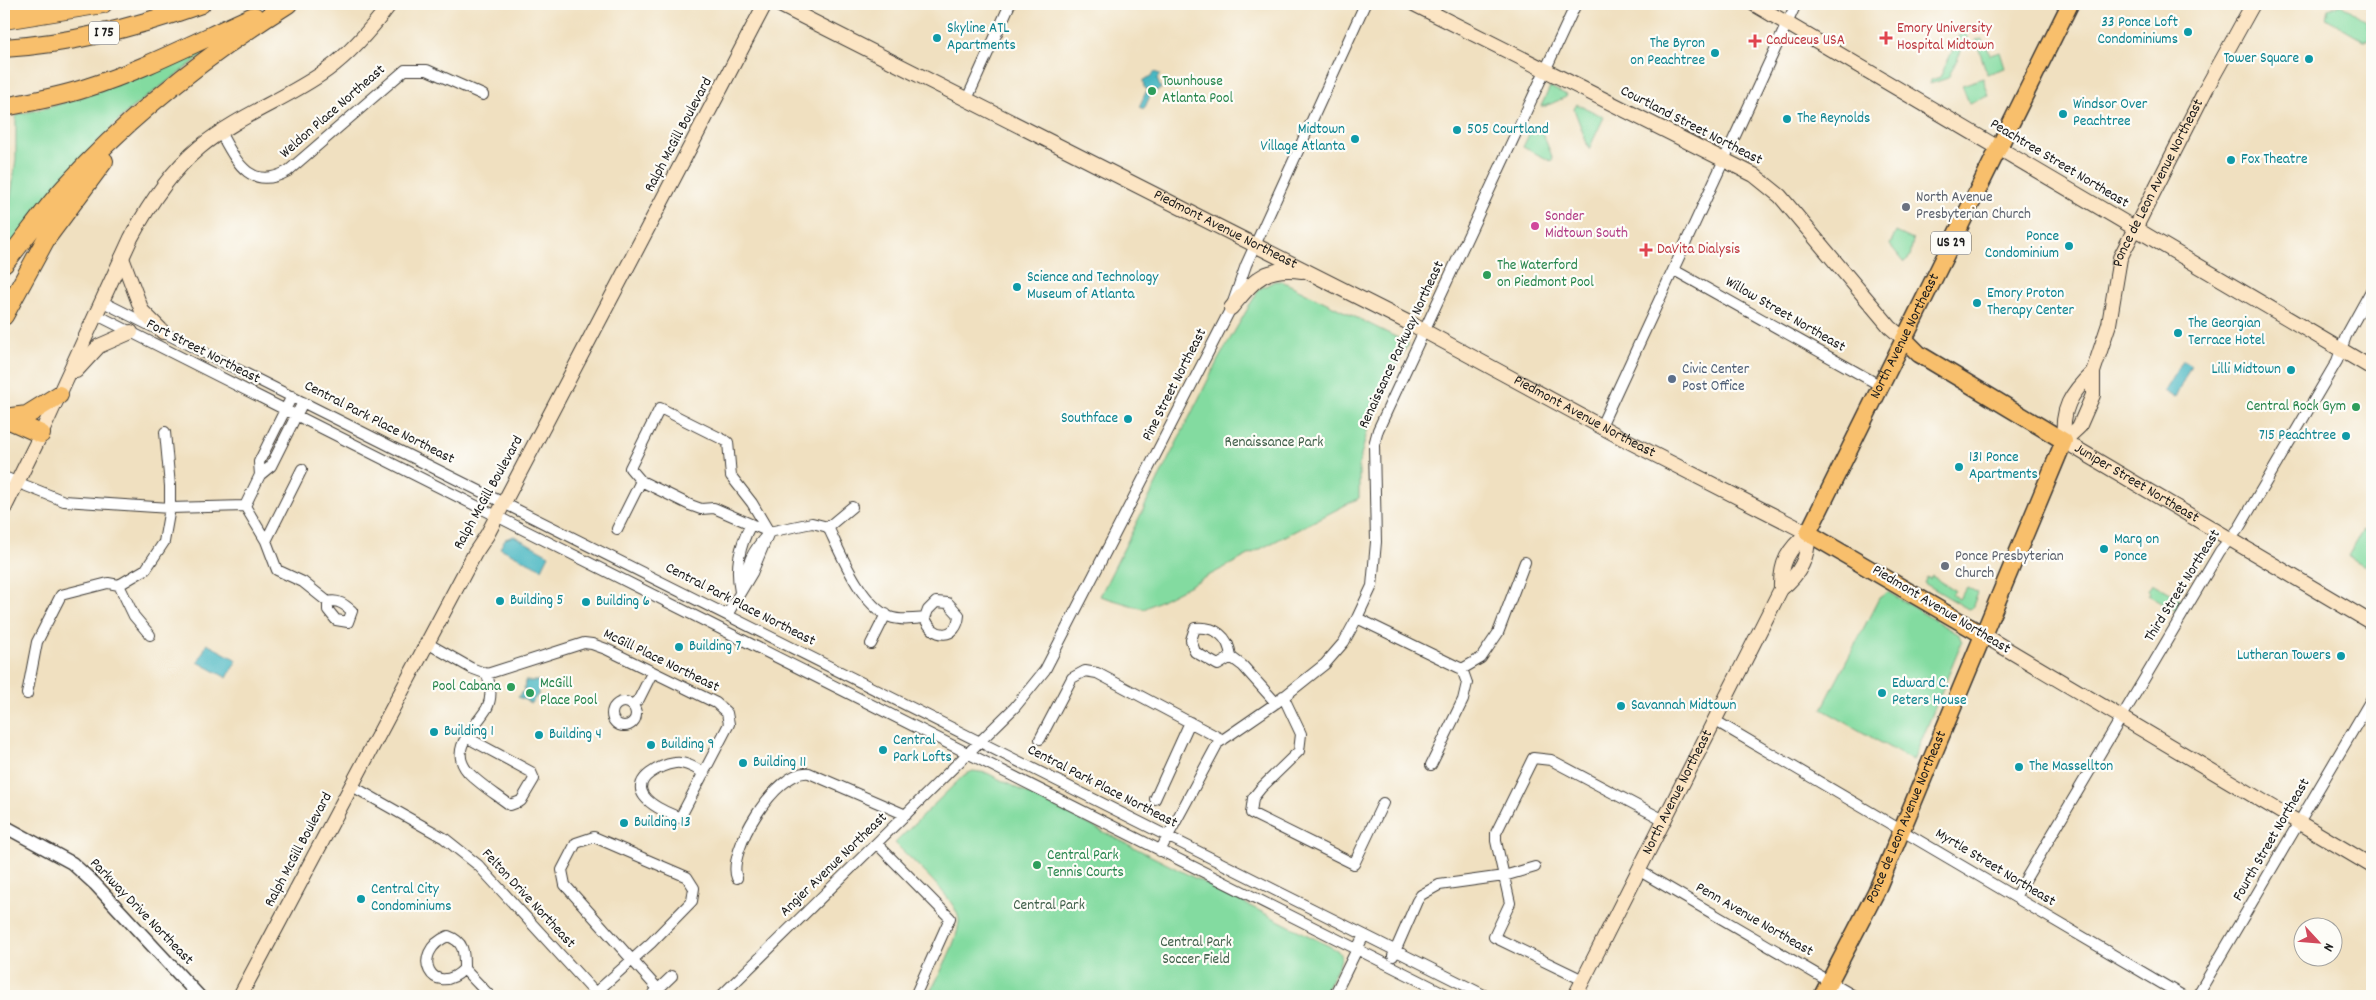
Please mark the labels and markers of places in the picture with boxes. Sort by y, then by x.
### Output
place label: 33 Ponce Loft Condominiums [2097,12,2178,51]
place label: Skyline ATL Apartments [947,18,1016,57]
place label: Emory University Hospital Midtown [1897,18,1994,57]
marker: 33 Ponce Loft Condominiums [2182,26,2194,38]
place label: Caduceus USA [1766,30,1845,52]
marker: Emory University Hospital Midtown [1879,31,1893,45]
marker: Skyline ATL Apartments [931,32,943,44]
place label: The Byron on Peachtree [1630,33,1705,72]
marker: Caduceus USA [1748,34,1762,48]
marker: The Byron on Peachtree [1709,47,1721,59]
place label: Tower Square [2223,48,2299,70]
marker: Tower Square [2303,53,2315,65]
place label: Townhouse Atlanta Pool [1162,71,1233,110]
marker: Townhouse Atlanta Pool [1146,85,1158,97]
place label: Windsor Over Peachtree [2073,94,2148,133]
place label: The Reynolds [1797,108,1870,130]
marker: Windsor Over Peachtree [2057,108,2069,120]
marker: The Reynolds [1781,113,1793,125]
place label: Midtown Village Atlanta [1260,119,1346,158]
place label: 505 Courtland [1467,119,1549,141]
marker: 505 Courtland [1451,124,1463,136]
marker: Midtown Village Atlanta [1349,133,1361,145]
place label: Fox Theatre [2241,149,2308,171]
marker: Fox Theatre [2225,154,2237,166]
place label: North Avenue Presbyterian Church [1916,187,2031,226]
marker: North Avenue Presbyterian Church [1900,201,1912,213]
place label: Sonder Midtown South [1545,206,1628,245]
marker: Sonder Midtown South [1529,220,1541,232]
place label: Ponce Condominium [1985,226,2059,265]
place label: DaVita Dialysis [1657,239,1740,261]
marker: Ponce Condominium [2063,240,2075,252]
marker: DaVita Dialysis [1639,243,1653,257]
place label: The Waterford on Piedmont Pool [1497,255,1594,294]
place label: Science and Technology Museum of Atlanta [1027,267,1159,306]
marker: The Waterford on Piedmont Pool [1481,269,1493,281]
marker: Science and Technology Museum of Atlanta [1011,281,1023,293]
place label: Emory Proton Therapy Center [1987,283,2075,322]
marker: Emory Proton Therapy Center [1971,297,1983,309]
place label: The Georgian Terrace Hotel [2188,313,2265,352]
marker: The Georgian Terrace Hotel [2172,327,2184,339]
place label: Civic Center Post Office [1682,359,1750,398]
place label: Lilli Midtown [2211,359,2281,381]
marker: Lilli Midtown [2285,364,2297,376]
marker: Civic Center Post Office [1666,373,1678,385]
place label: Central Rock Gym [2246,396,2346,418]
marker: Central Rock Gym [2350,401,2362,413]
place label: Southface [1061,408,1118,430]
marker: Southface [1122,413,1134,425]
place label: 715 Peachtree [2259,425,2336,447]
marker: 715 Peachtree [2340,430,2352,442]
place label: 131 Ponce Apartments [1969,447,2038,486]
marker: 131 Ponce Apartments [1953,461,1965,473]
place label: Marq on Ponce [2114,529,2159,568]
marker: Marq on Ponce [2098,543,2110,555]
place label: Ponce Presbyterian Church [1955,546,2064,585]
marker: Ponce Presbyterian Church [1939,560,1951,572]
place label: Building 5 [510,590,564,612]
place label: Building 6 [596,591,650,613]
marker: Building 5 [494,595,506,607]
marker: Building 6 [580,596,592,608]
place label: Building 7 [689,636,742,658]
marker: Building 7 [673,641,685,653]
place label: Lutheran Towers [2237,645,2331,667]
marker: Lutheran Towers [2335,650,2347,662]
place label: McGill Place Pool [540,673,598,712]
place label: Edward C. Peters House [1892,673,1967,712]
place label: Pool Cabana [432,676,502,698]
marker: Pool Cabana [505,681,517,693]
marker: McGill Place Pool [524,687,536,699]
marker: Edward C. Peters House [1876,687,1888,699]
place label: Savannah Midtown [1631,695,1737,717]
marker: Savannah Midtown [1615,700,1627,712]
place label: Building 1 [444,721,494,743]
place label: Building 4 [549,724,602,746]
marker: Building 1 [428,726,440,738]
marker: Building 4 [533,729,545,741]
place label: Central Park Lofts [893,730,952,769]
place label: Building 9 [661,734,714,756]
marker: Building 9 [645,739,657,751]
marker: Central Park Lofts [877,744,889,756]
place label: Building 11 [753,752,806,774]
place label: The Massellton [2029,756,2113,778]
marker: Building 11 [737,757,749,769]
marker: The Massellton [2013,761,2025,773]
place label: Building 13 [634,812,691,834]
marker: Building 13 [618,817,630,829]
place label: Central Park Tennis Courts [1047,845,1124,884]
marker: Central Park Tennis Courts [1031,859,1043,871]
place label: Central City Condominiums [371,879,452,918]
marker: Central City Condominiums [355,893,367,905]

